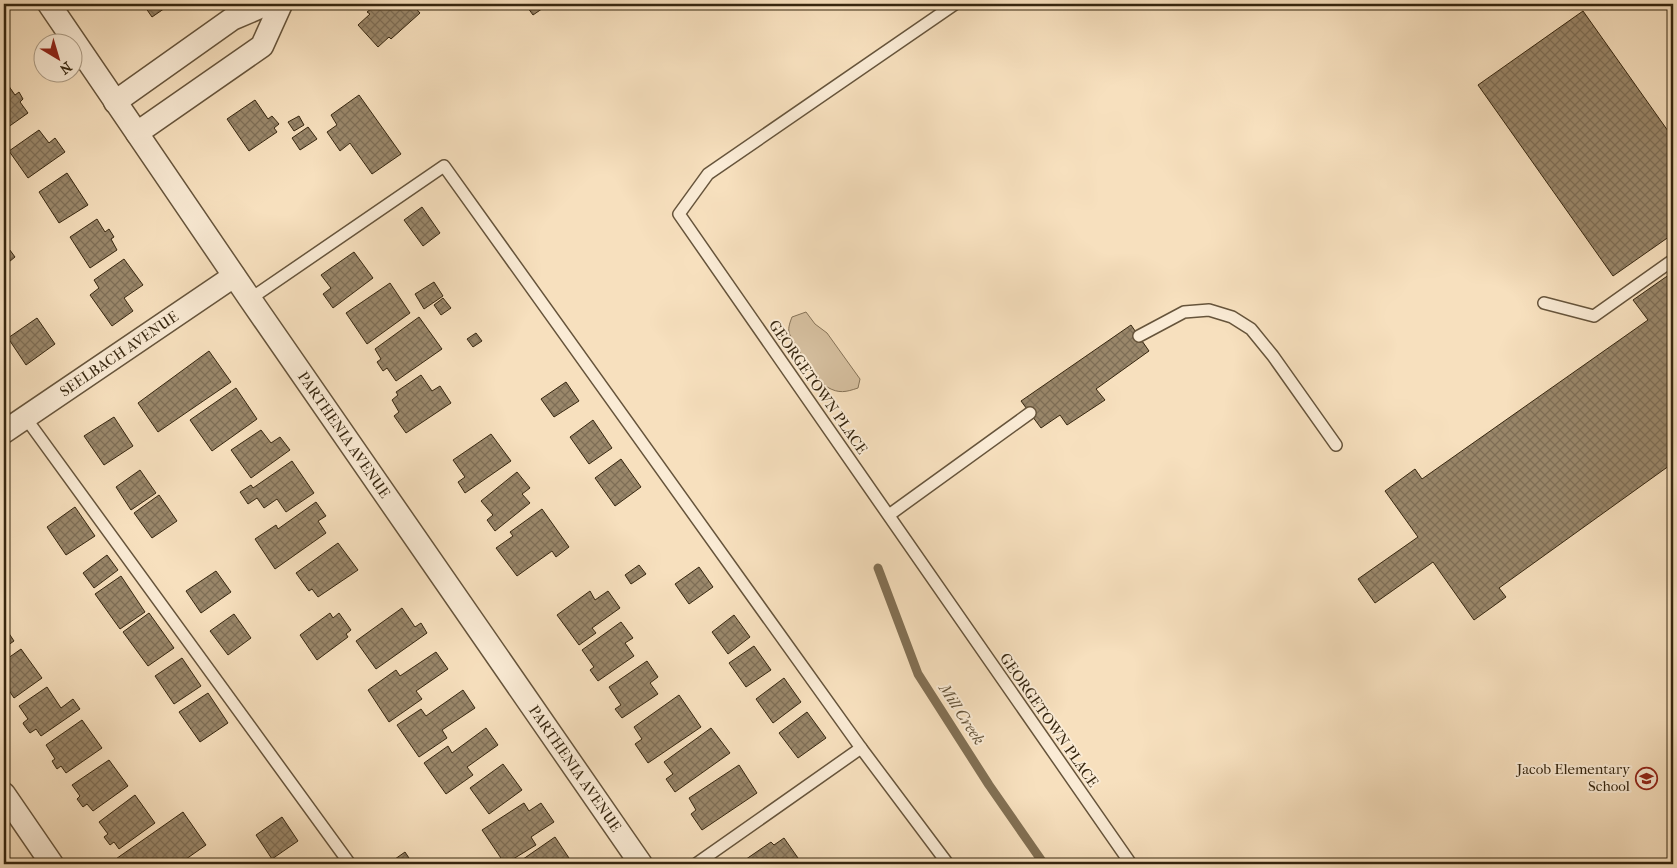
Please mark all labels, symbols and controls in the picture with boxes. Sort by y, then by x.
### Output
north arrow [32,32,82,82]
text: N [56,58,75,78]
street label: SEELBACH AVENUE [56,307,182,401]
street label: GEORGETOWN PLACE [765,316,871,458]
street label: PARTHENIA AVENUE [294,368,394,501]
street label: GEORGETOWN PLACE [996,649,1102,791]
water label: Mill Creek [935,679,989,748]
street label: PARTHENIA AVENUE [525,702,625,835]
place label: Jacob Elementary School [1516,760,1631,795]
school or university icon: Jacob Elementary School [1634,766,1658,790]

